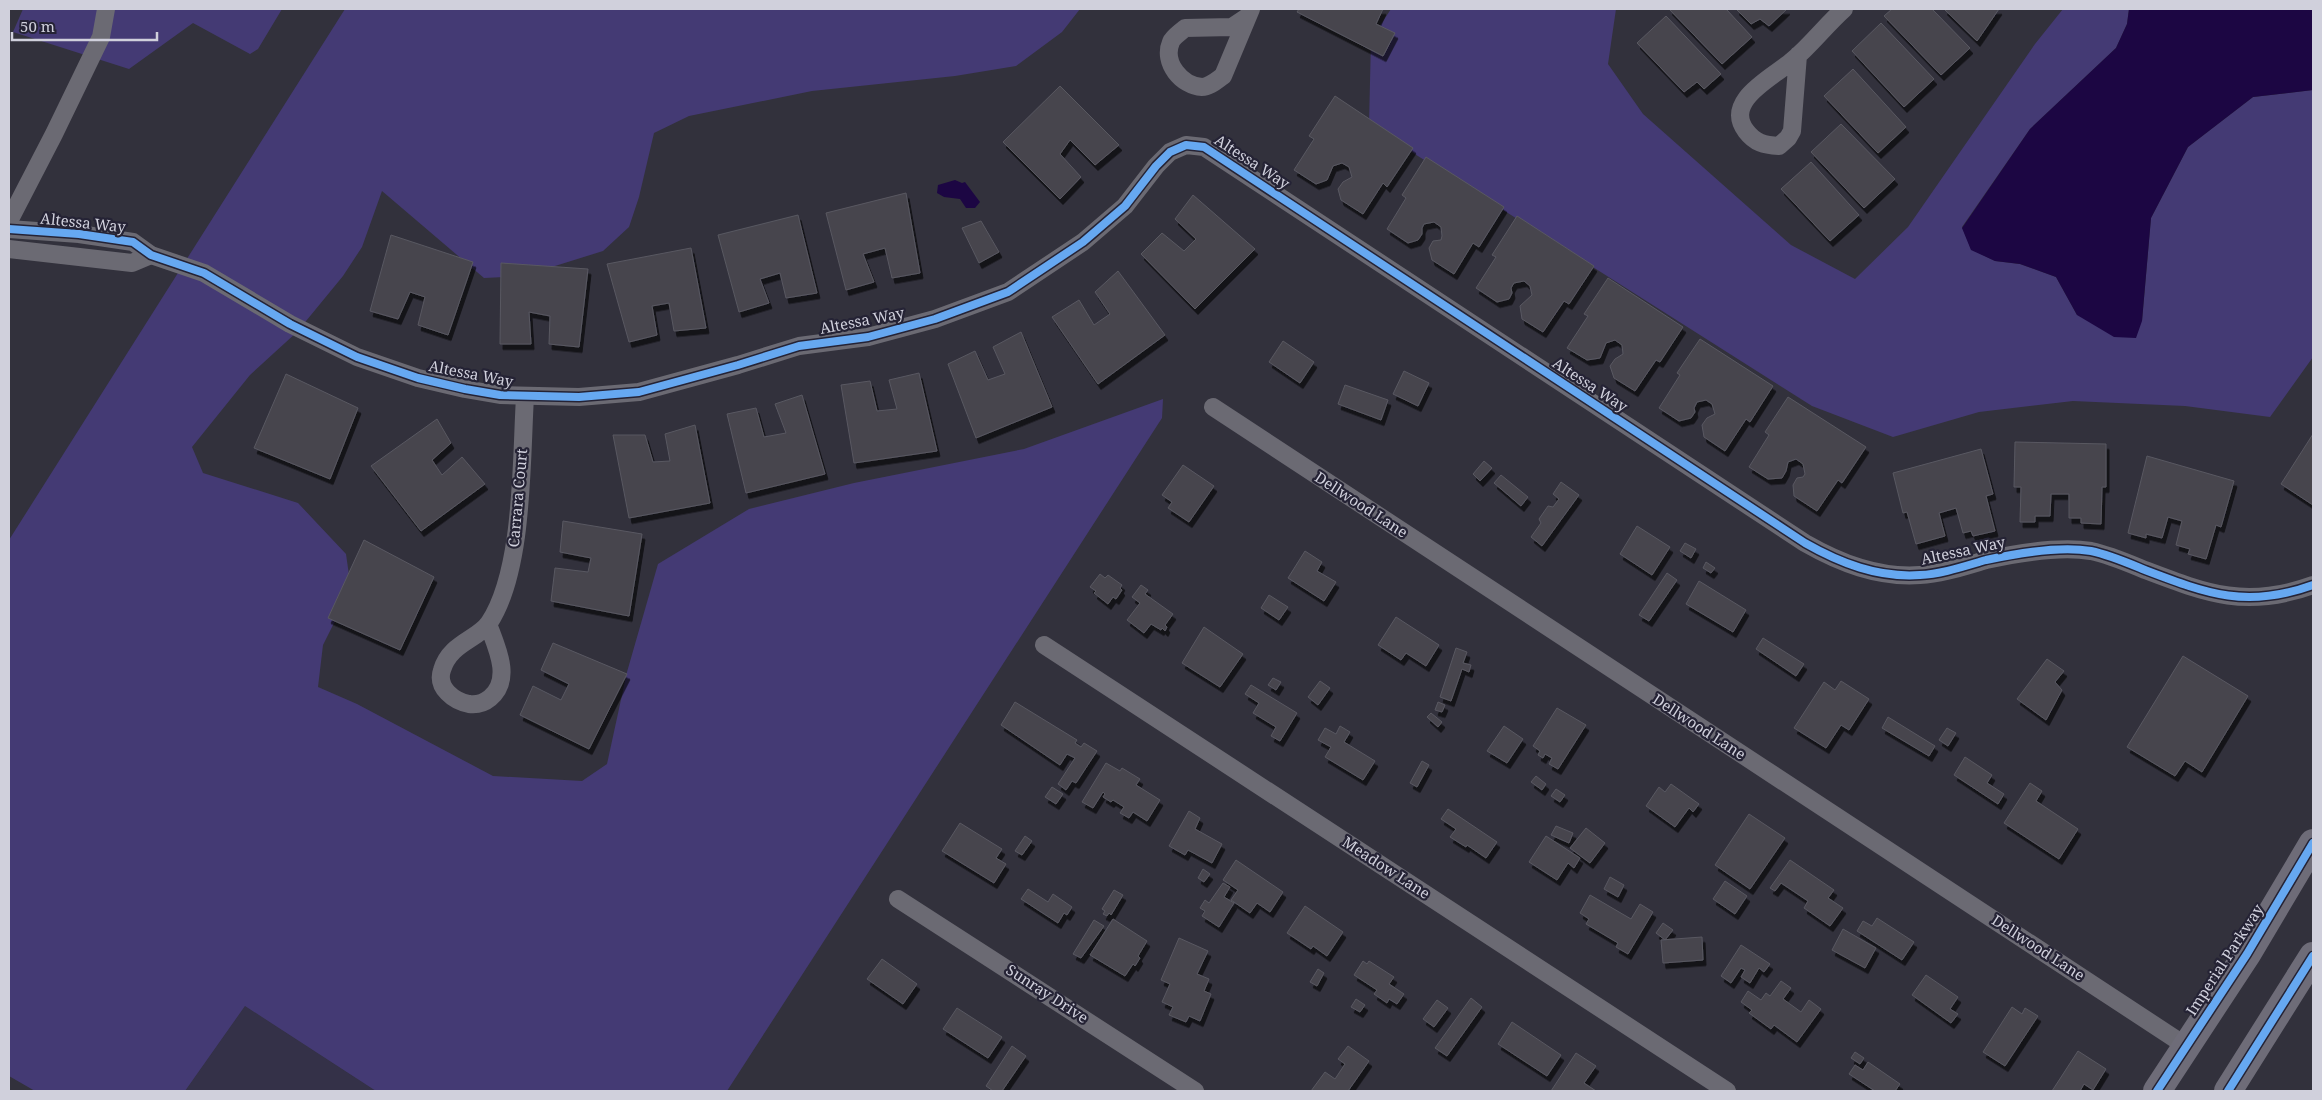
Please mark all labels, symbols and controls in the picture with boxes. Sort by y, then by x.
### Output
scale bar [12,10,158,42]
text: 50 m [20,16,55,36]
street label: Altessa Way [1211,129,1294,193]
street label: Altessa Way [39,208,127,236]
street label: Altessa Way [818,302,906,338]
street label: Altessa Way [1549,352,1632,416]
street label: Altessa Way [427,355,516,391]
street label: Carrara Court [503,448,531,548]
street label: Dellwood Lane [1311,467,1412,542]
street label: Altessa Way [1919,531,2007,569]
street label: Dellwood Lane [1649,689,1750,764]
street label: Meadow Lane [1339,831,1434,903]
street label: Imperial Parkway [2181,900,2268,1019]
street label: Dellwood Lane [1988,910,2089,985]
street label: Sunray Drive [1003,959,1092,1027]

